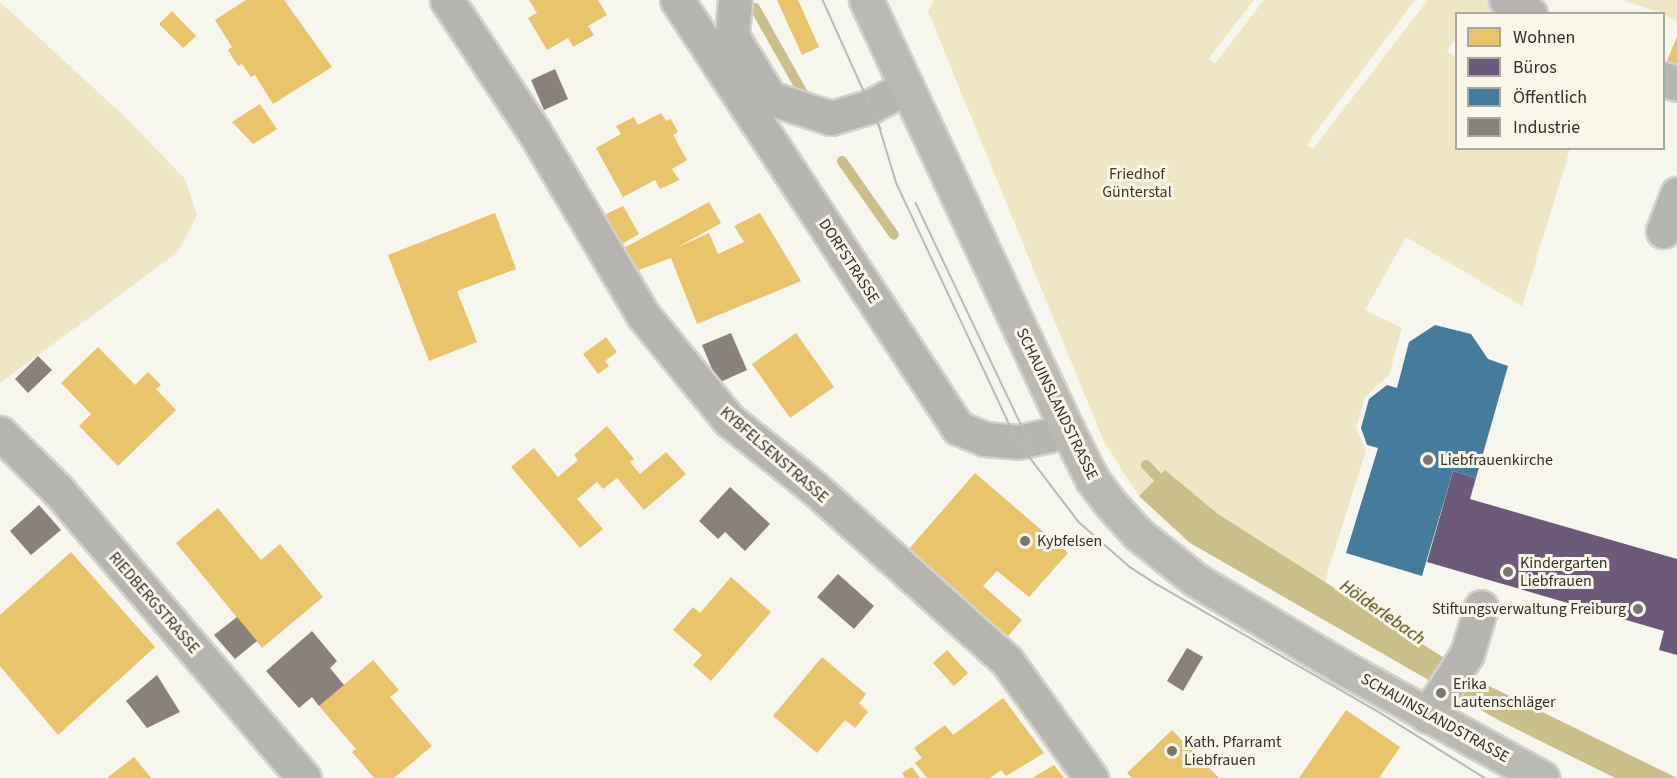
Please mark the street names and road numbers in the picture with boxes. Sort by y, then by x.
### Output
street label: DORFSTRASSE [815,215,883,307]
street label: SCHAUINSLANDSTRASSE [1012,325,1102,483]
street label: KYBFELSENSTRASSE [716,403,832,507]
street label: RIEDBERGSTRASSE [105,548,203,658]
street label: SCHAUINSLANDSTRASSE [1358,669,1512,767]

